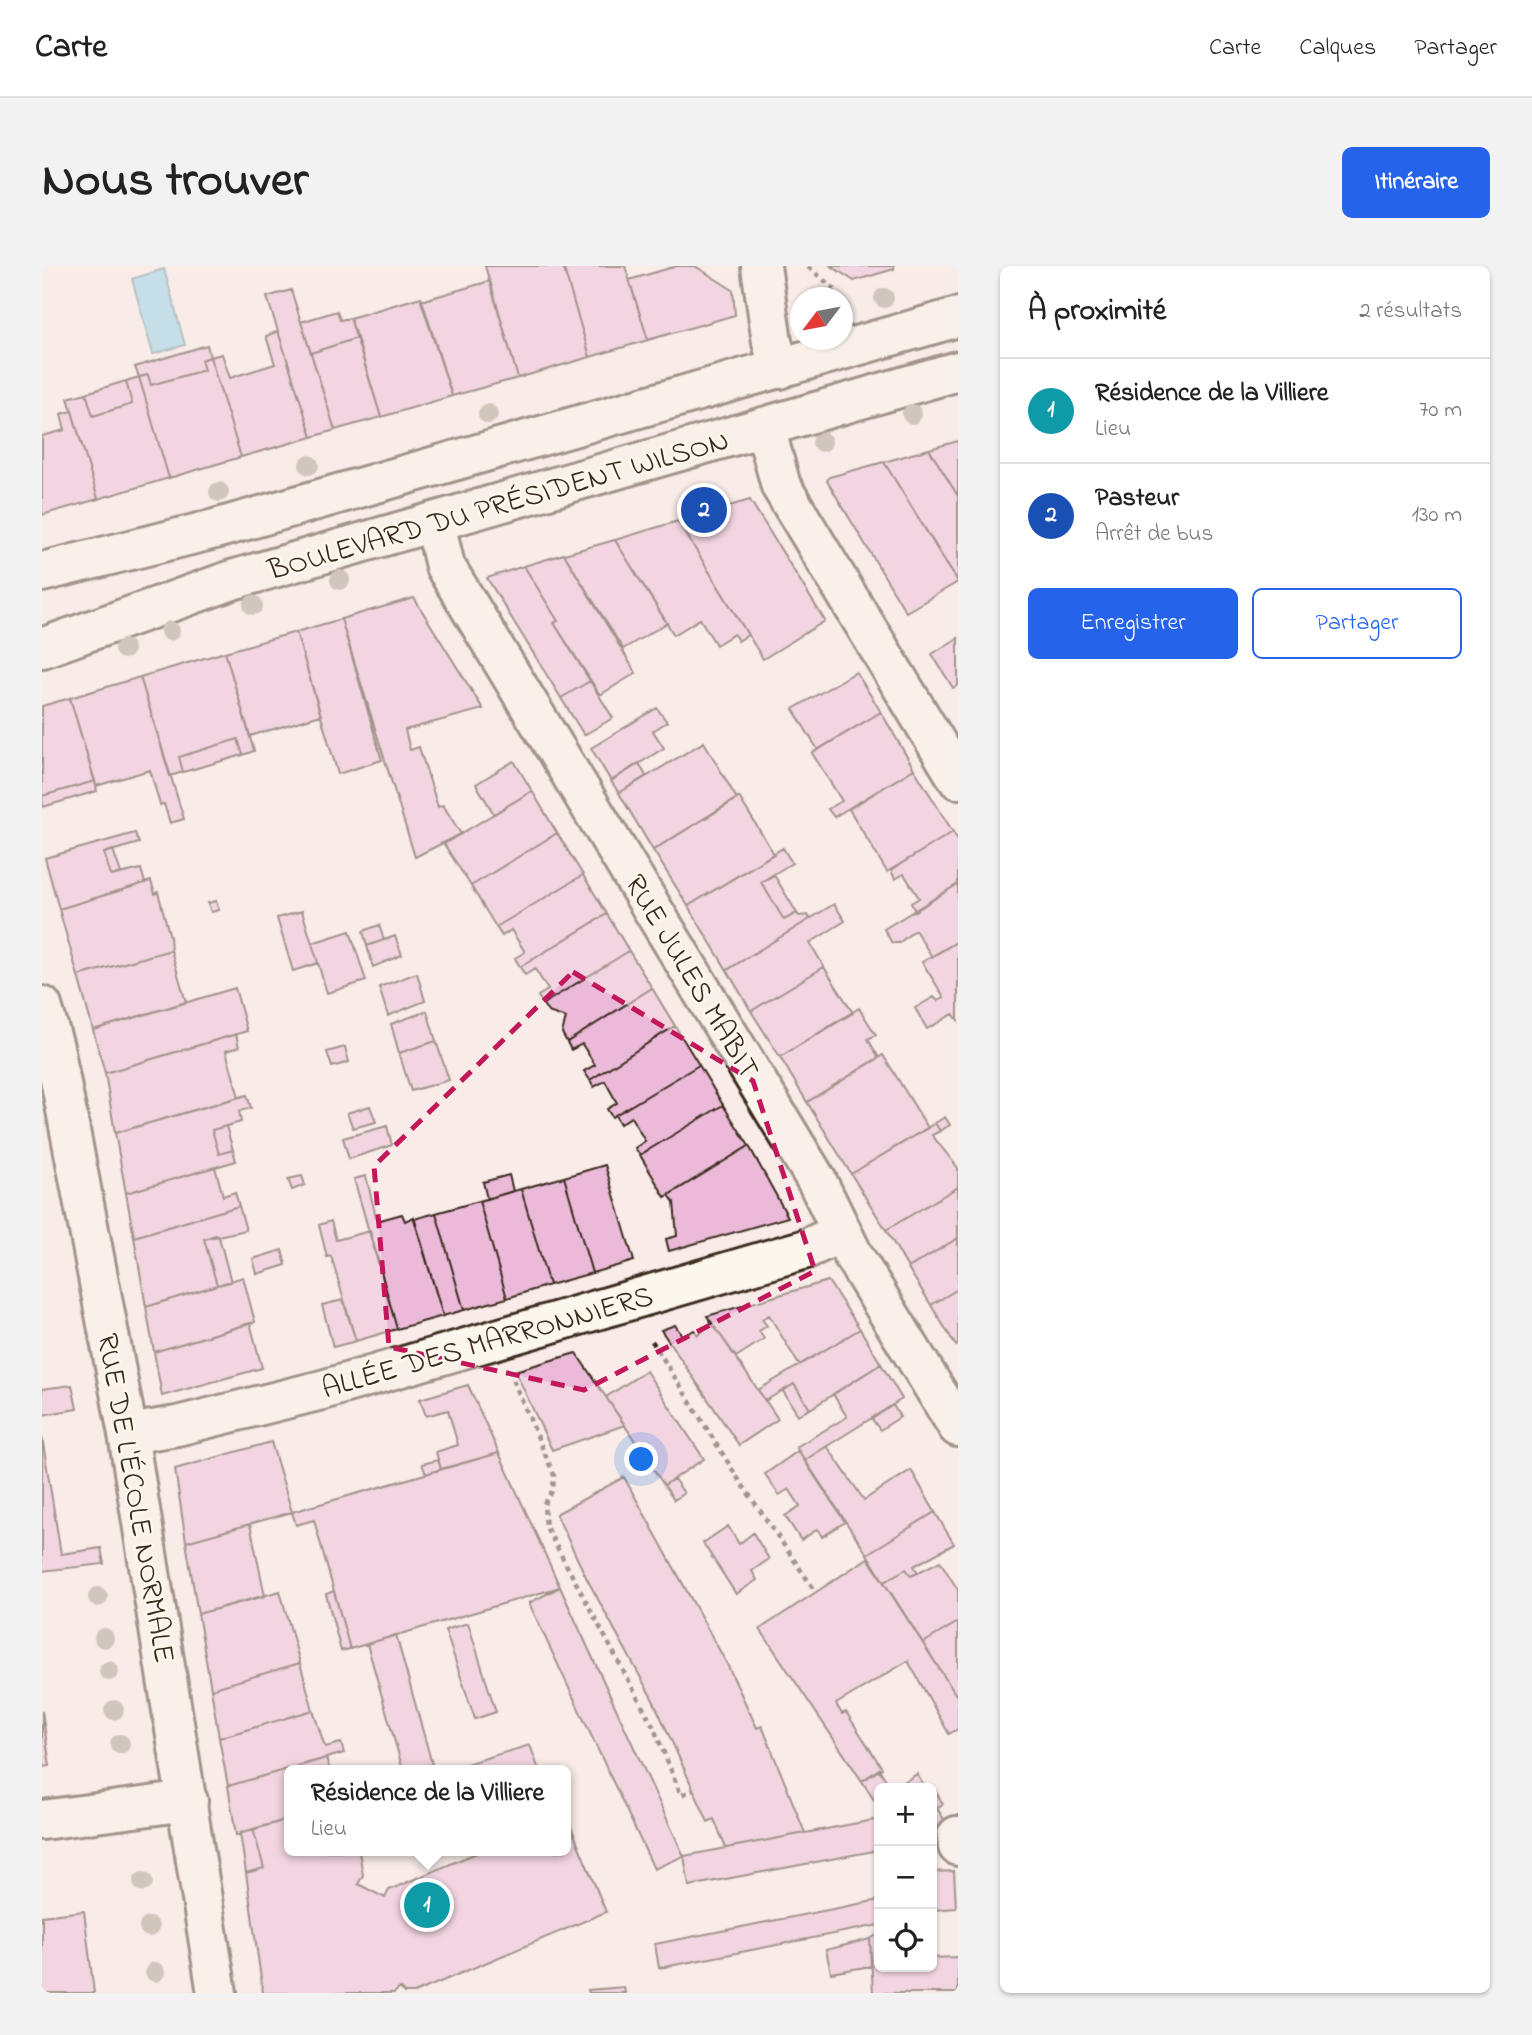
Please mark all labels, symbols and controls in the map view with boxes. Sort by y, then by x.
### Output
text: Carte [35,24,107,72]
text: Carte [1209,31,1261,66]
text: Calques [1299,31,1376,66]
text: Partager [1414,31,1497,66]
text: Nous trouver [42,146,308,218]
button: Itinéraire [1342,147,1490,218]
north arrow [790,287,853,350]
text: À proximité [1028,290,1166,334]
text: 2 résultats [1359,295,1462,328]
text: Résidence de la Villiere [1095,375,1328,413]
text: 1 [1047,394,1055,427]
text: 70 m [1419,394,1462,427]
text: Lieu [1095,413,1131,446]
street label: BOULEVARD DU PRÉSIDENT WILSON [262,420,735,594]
text: Pasteur [1095,480,1179,518]
pin: 2 [681,484,727,536]
text: 2 [1045,499,1057,532]
text: 130 m [1412,499,1462,532]
text: Arrêt de bus [1095,518,1213,551]
button: Enregistrer [1028,588,1238,659]
button: Partager [1252,588,1462,659]
street label: RUE JULES MABIT [612,867,769,1088]
street label: ALLÉE DES MARRONNIERS [317,1275,659,1412]
street label: RUE DE L'ÉCOLE NORMALE [83,1330,185,1667]
your location [624,1442,658,1476]
popup [284,1765,571,1856]
text: Résidence de la Villiere [311,1775,544,1813]
map controls [874,1783,937,1972]
button: + [874,1783,937,1846]
text: Lieu [311,1813,347,1846]
button: − [874,1846,937,1909]
pin: 1 [404,1879,450,1931]
button: locate [874,1909,937,1972]

